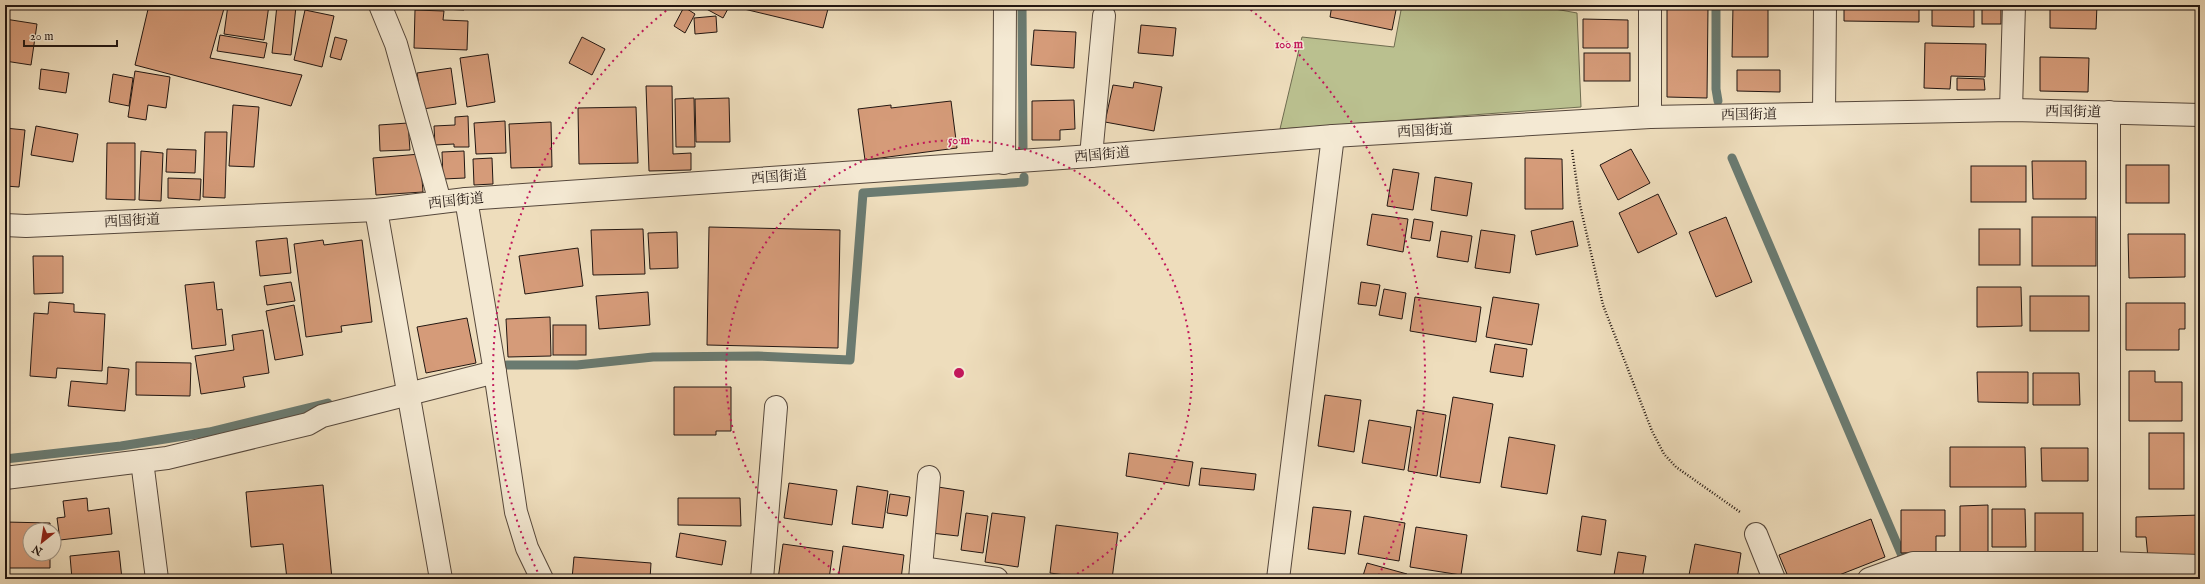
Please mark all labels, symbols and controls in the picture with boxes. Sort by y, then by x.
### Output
scale bar [24,22,117,48]
text: 20 m [30,29,53,44]
text: 100 m [1275,37,1304,52]
street label: 西国街道 [2045,103,2101,121]
street label: 西国街道 [1721,106,1777,124]
street label: 西国街道 [1397,121,1453,141]
text: 50 m [948,133,971,148]
street label: 西国街道 [1073,144,1131,166]
street label: 西国街道 [750,166,808,188]
street label: 西国街道 [427,189,485,213]
street label: 西国街道 [104,211,160,231]
centre of rings [952,366,966,380]
north arrow [22,522,62,562]
text: N [29,541,46,559]

